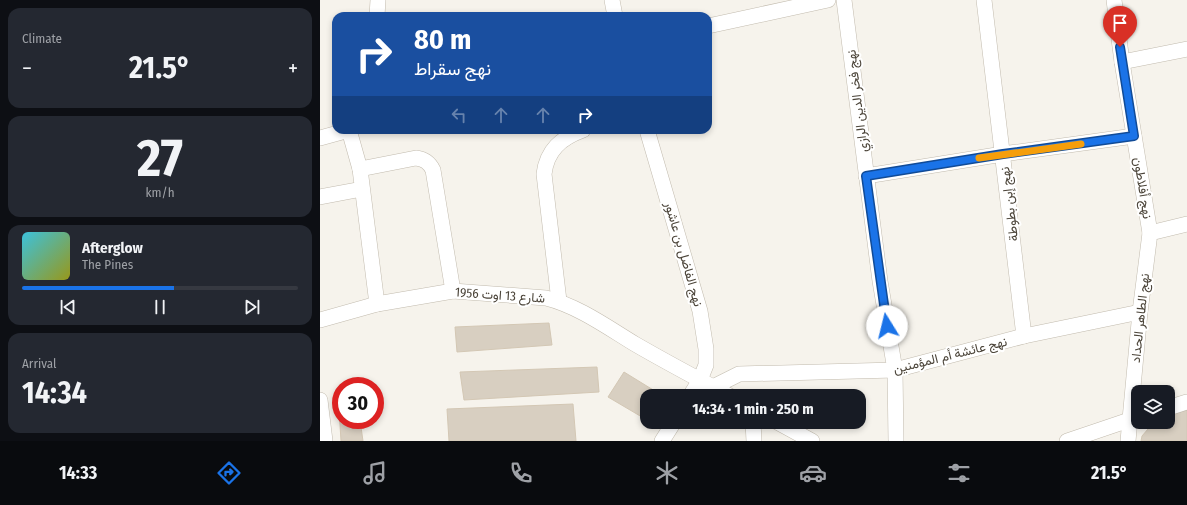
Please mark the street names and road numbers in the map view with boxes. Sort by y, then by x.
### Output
street label: نهج فخر الدين الرازي [843,48,874,153]
street label: نهج أفلاطون [1129,156,1155,220]
street label: نهج إبن بطوطة [997,165,1023,242]
street label: نهج الفاضل بن عاشور [660,199,706,309]
street label: نهج الطاهر الحداد [1128,272,1154,364]
street label: شارع 13 اوت 1956 [454,284,546,308]
street label: نهج عائشة أم المؤمنين [892,334,1009,378]

